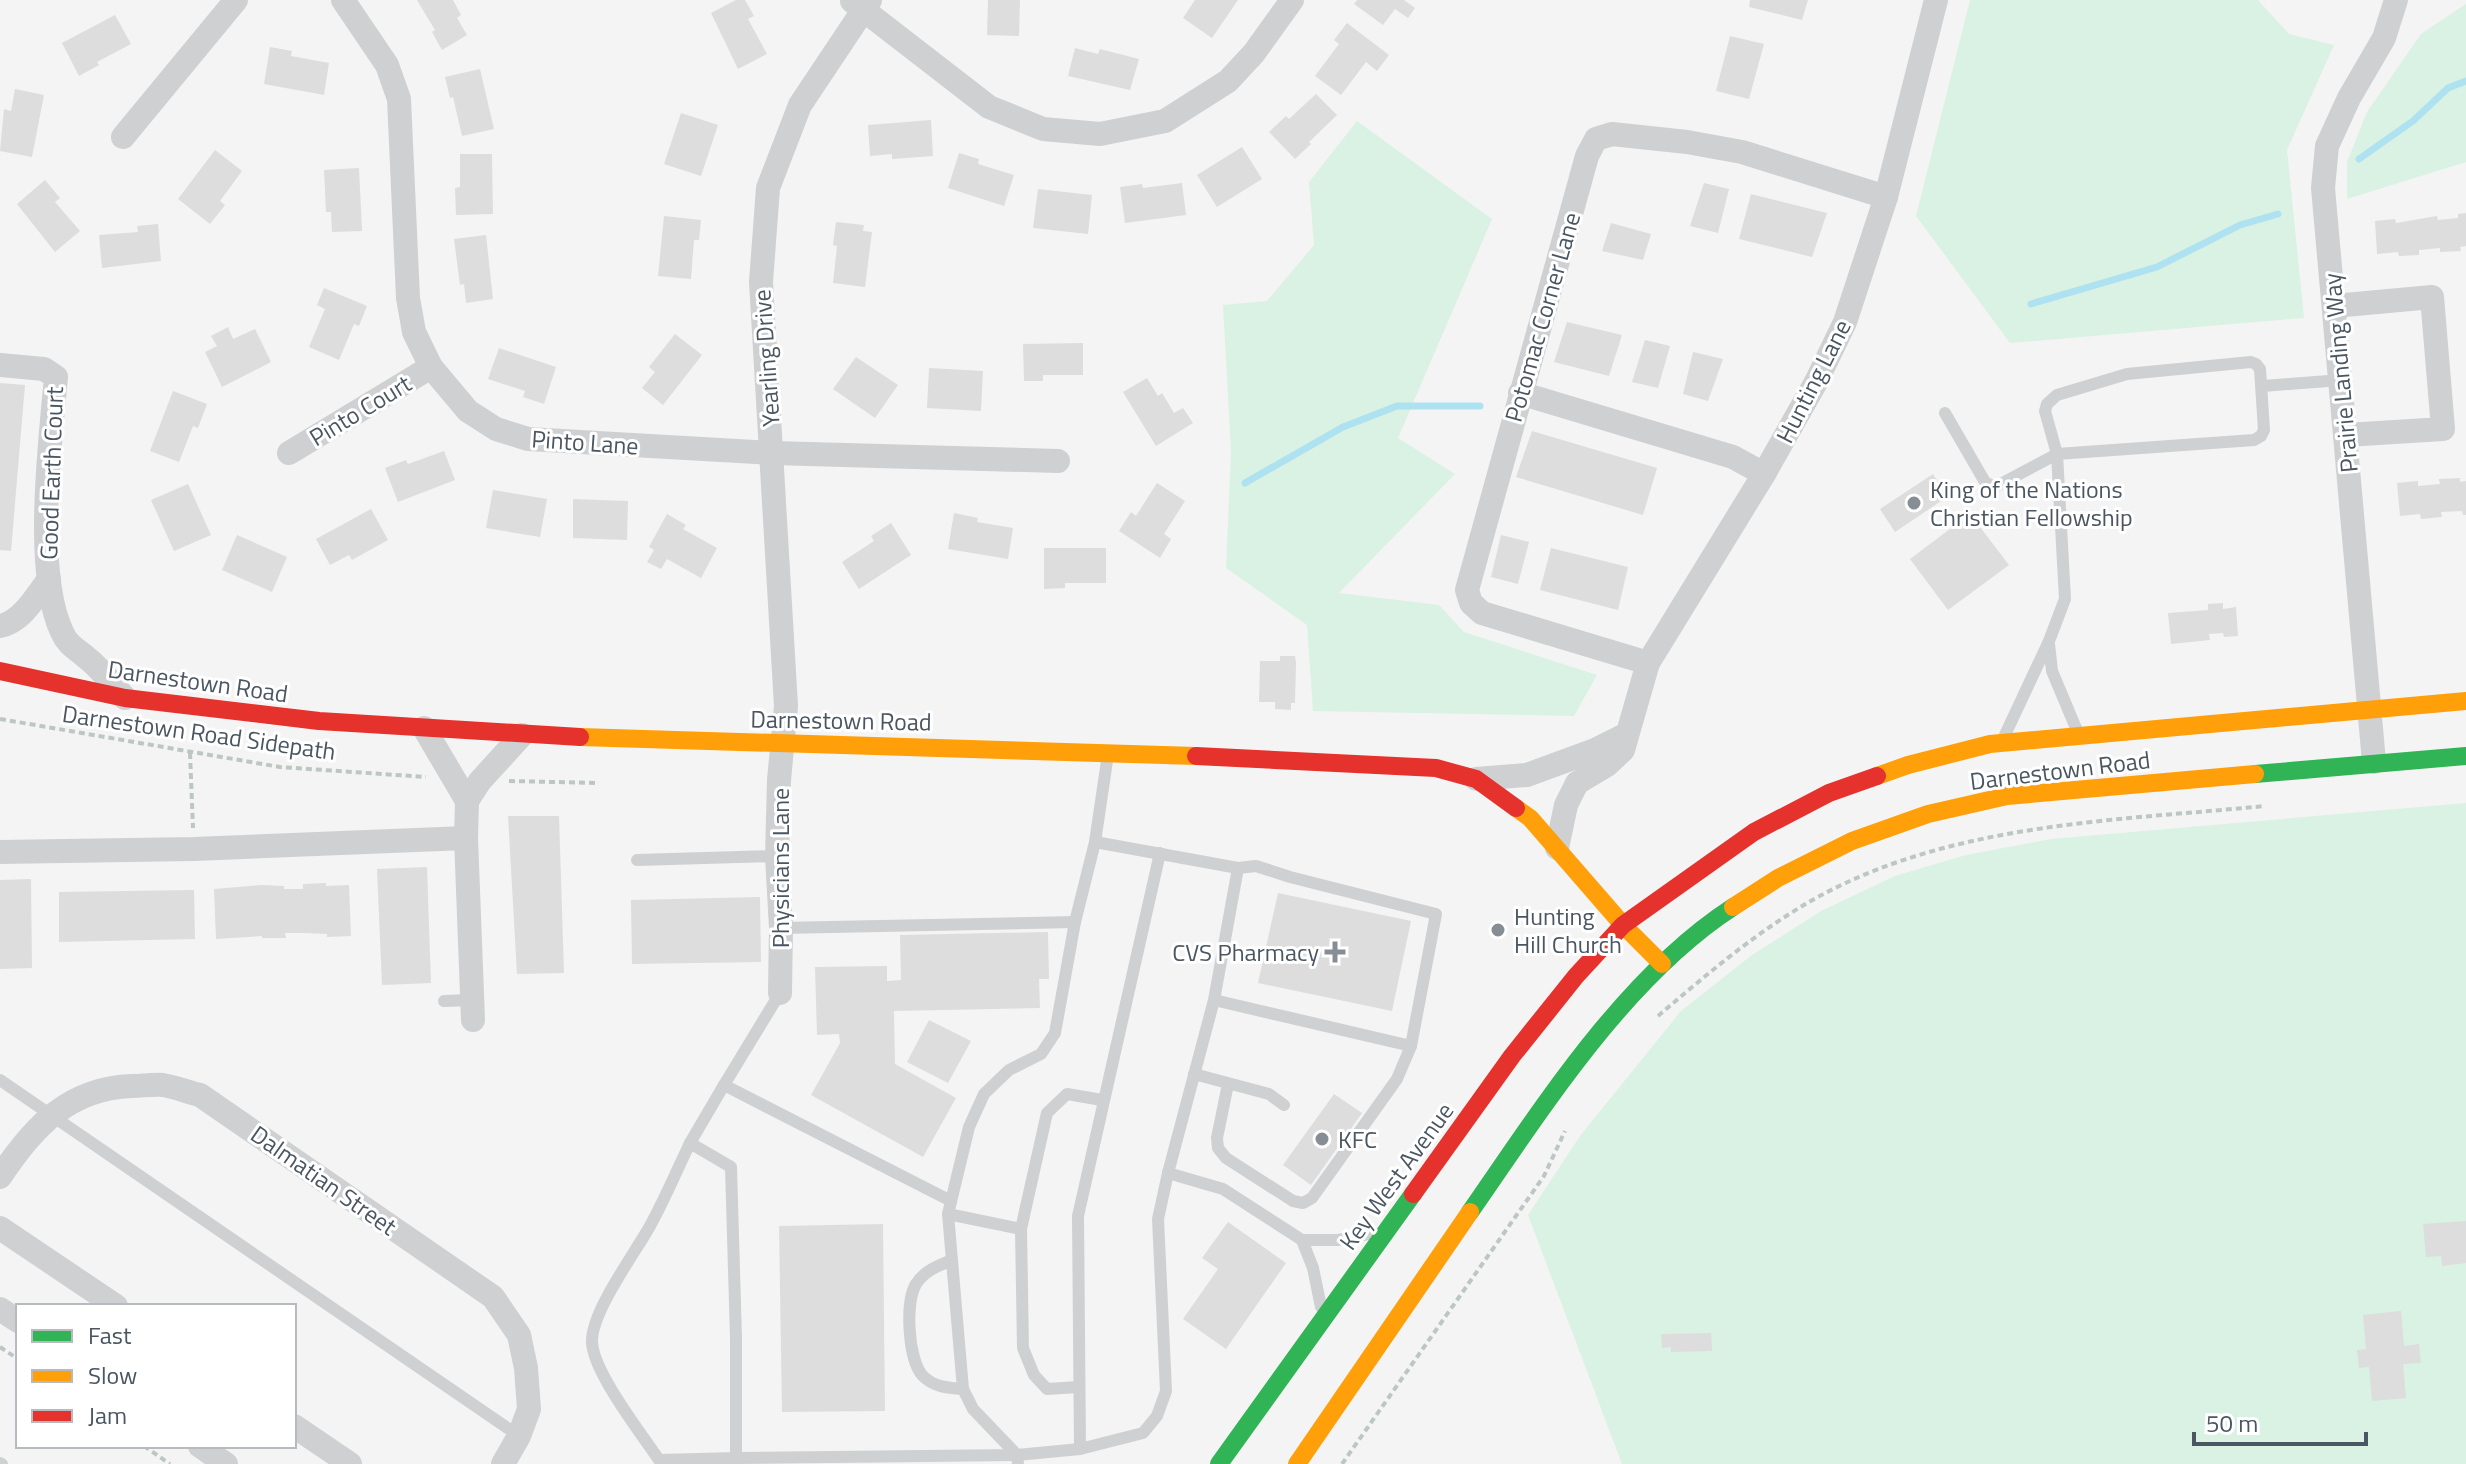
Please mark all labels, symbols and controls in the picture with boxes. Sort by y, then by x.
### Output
street label: Potomac Corner Lane [1495,208,1589,426]
street label: Prairie Landing Way [2313,271,2367,474]
street label: Yearling Drive [743,288,789,428]
street label: Hunting Lane [1766,313,1860,449]
street label: Pinto Court [302,365,418,455]
street label: Good Earth Court [30,385,72,560]
street label: Pinto Lane [530,420,640,464]
place label: King of the Nations Christian Fellowship [1930,471,2133,535]
marker: King of the Nations Christian Fellowship [1905,494,1923,512]
street label: Darnestown Road [106,651,290,711]
street label: Darnestown Road Sidepath [60,695,338,769]
street label: Darnestown Road [750,700,932,740]
street label: Darnestown Road [1968,741,2152,799]
street label: Physicians Lane [762,788,798,948]
place label: Hunting Hill Church [1514,898,1622,962]
marker: Hunting Hill Church [1489,921,1507,939]
place label: CVS Pharmacy [1172,934,1319,970]
marker: CVS Pharmacy [1326,943,1344,961]
street label: Key West Avenue [1330,1095,1462,1257]
street label: Dalmatian Street [244,1116,405,1244]
place label: KFC [1338,1121,1377,1157]
marker: KFC [1313,1130,1331,1148]
legend [16,1304,296,1448]
text: Fast [88,1317,132,1353]
text: Slow [88,1357,137,1393]
scale bar [2194,1396,2366,1446]
text: Jam [88,1397,127,1433]
text: 50 m [2206,1405,2258,1441]

